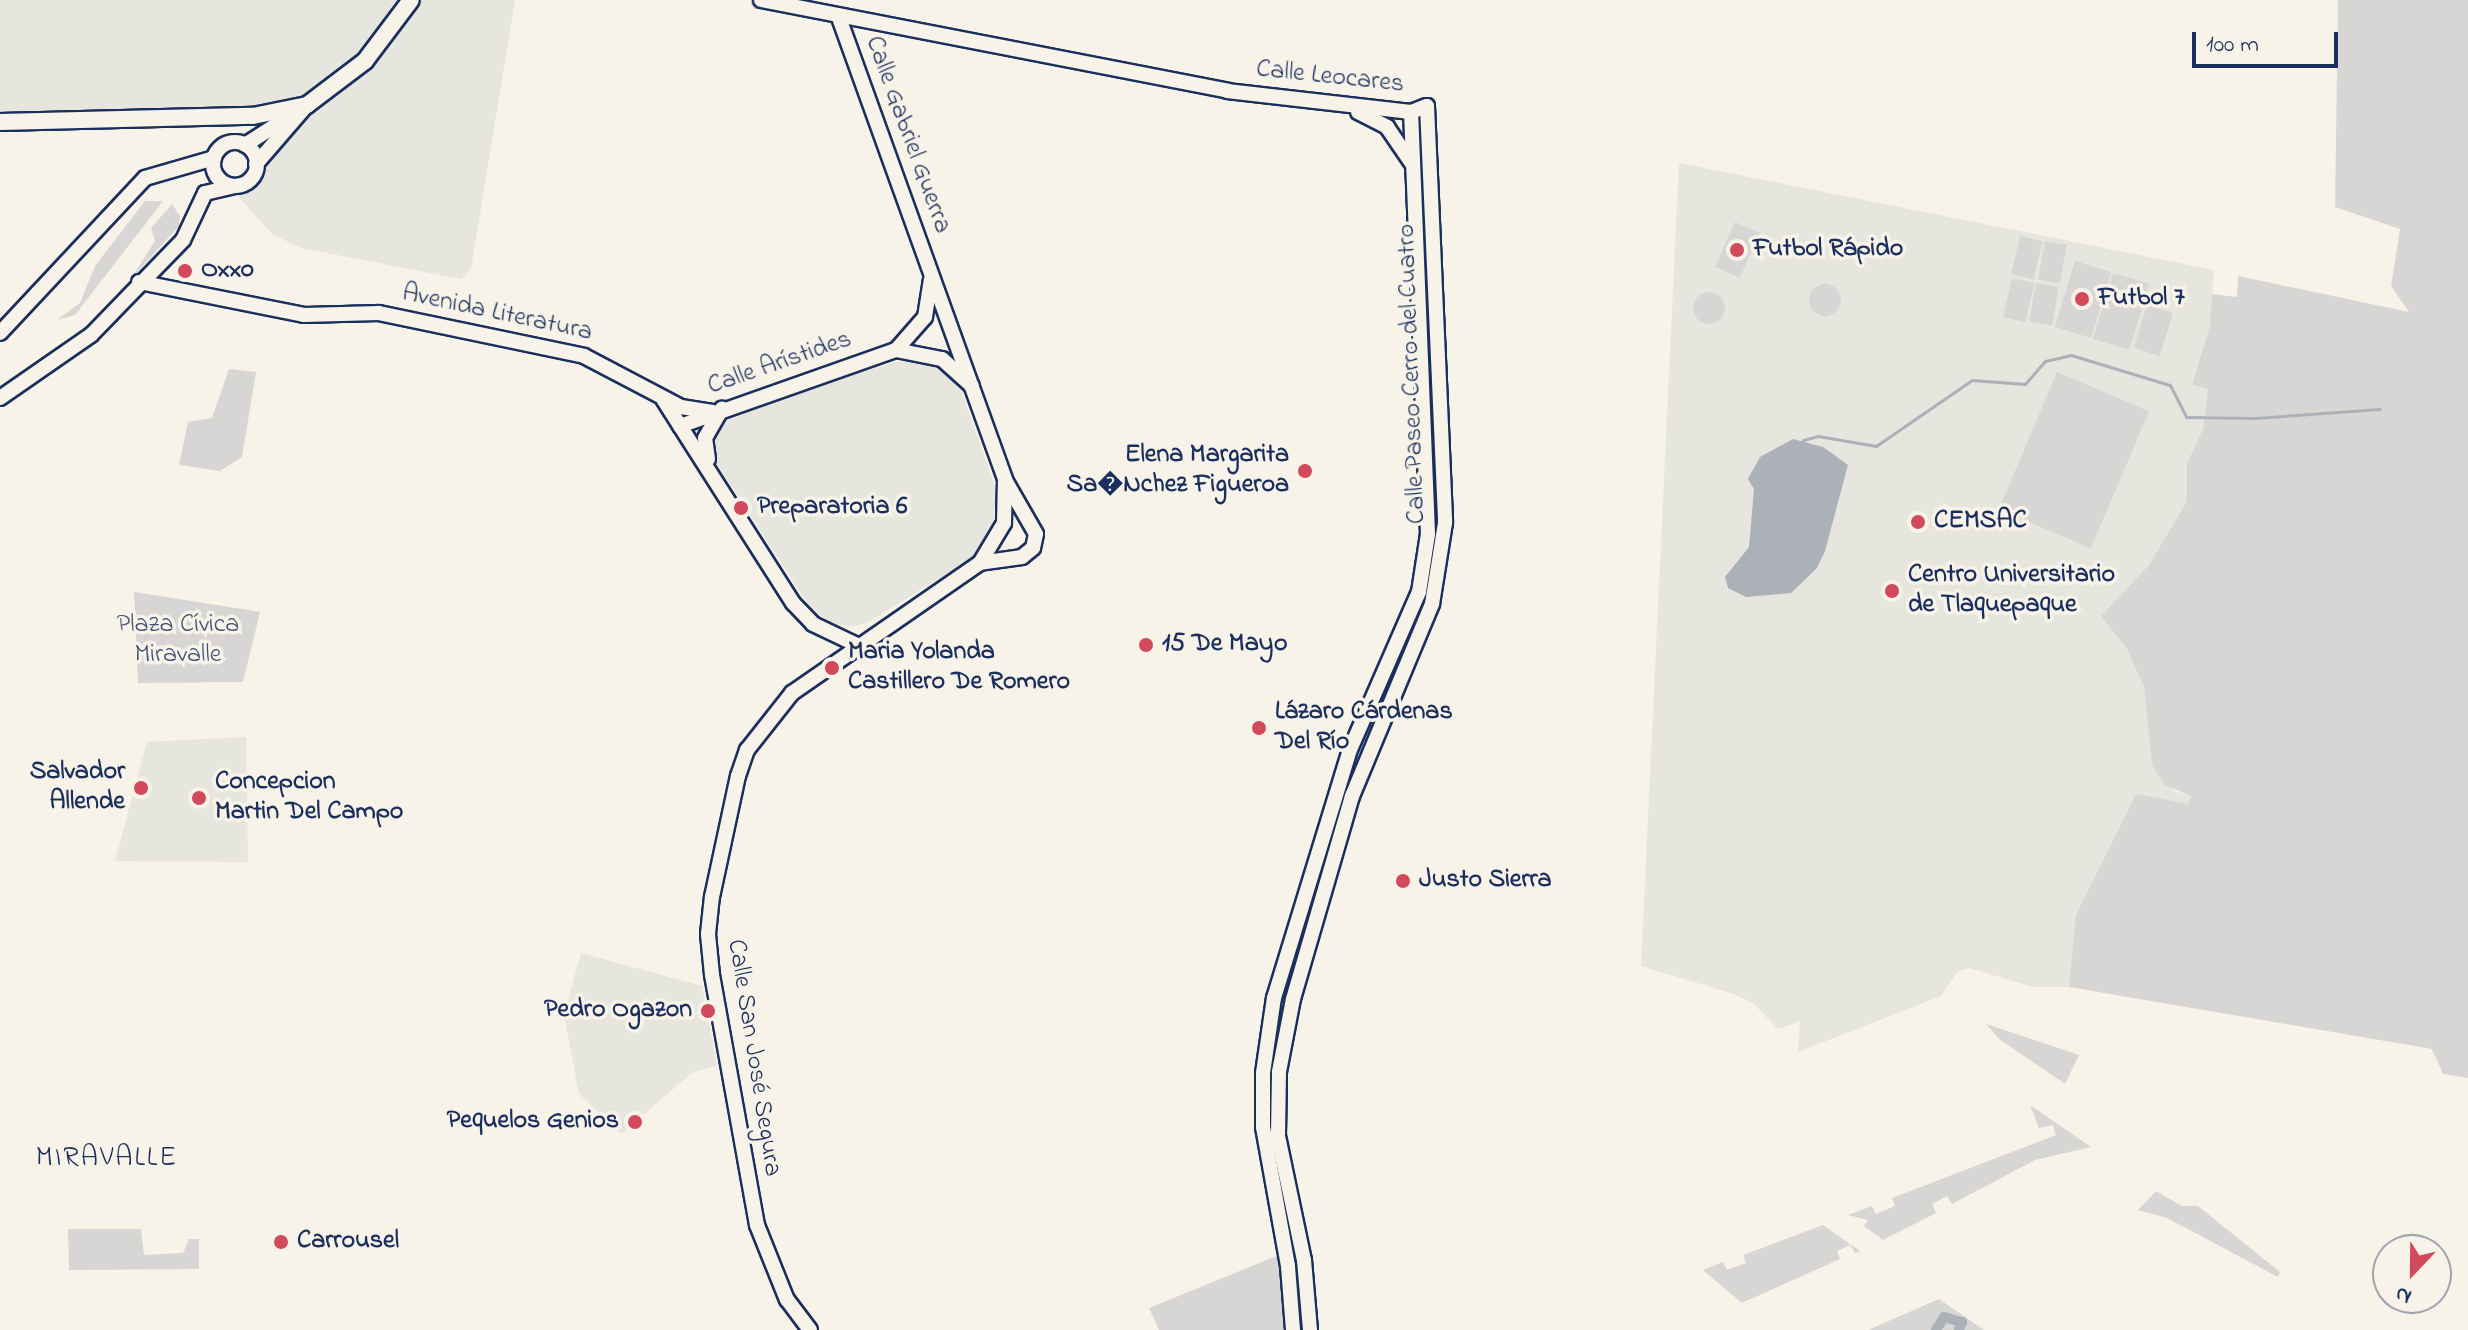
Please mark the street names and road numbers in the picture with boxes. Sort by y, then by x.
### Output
street label: Calle Gabriel Guerra [857,32,957,238]
street label: Calle Leocares [1255,55,1405,101]
street label: Calle Paseo Cerro del Cuatro [1392,223,1434,525]
street label: Avenida Literatura [399,279,595,349]
street label: Calle Arístides [704,325,856,403]
street label: Calle San José Segura [719,937,787,1179]

